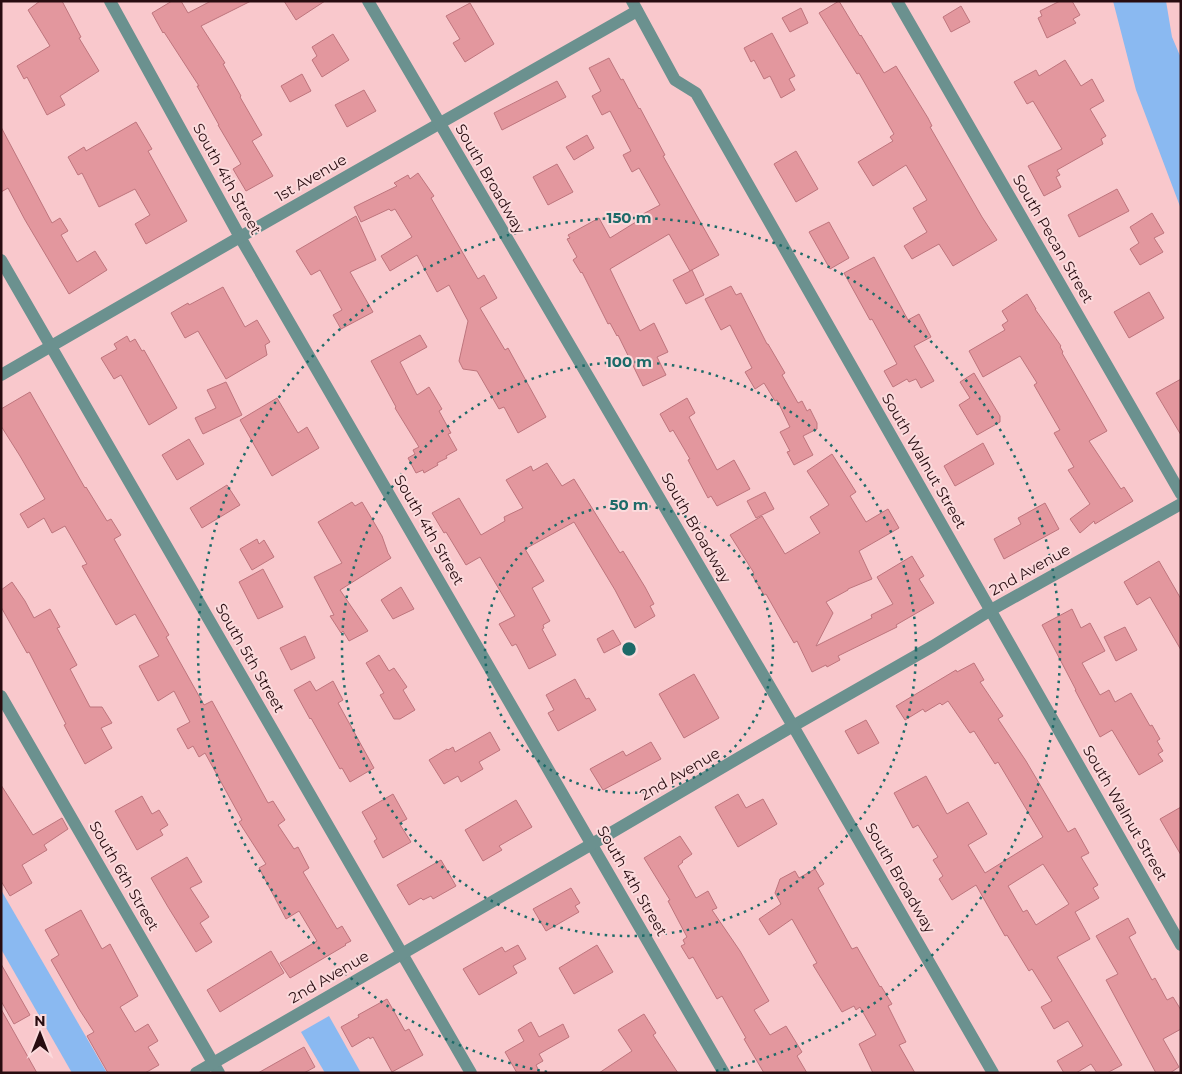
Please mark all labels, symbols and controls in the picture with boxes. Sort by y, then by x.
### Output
street label: South 4th Street [189,120,266,238]
street label: South Broadway [451,120,530,238]
street label: 1st Avenue [272,149,350,206]
street label: South Pecan Street [1009,171,1098,306]
text: 150 m [607,208,651,227]
text: 100 m [606,352,652,371]
street label: South Walnut Street [878,390,971,532]
street label: South Broadway [657,469,736,587]
street label: South 4th Street [390,471,469,588]
text: 50 m [609,495,649,514]
street label: 2nd Avenue [986,540,1073,600]
street label: South 5th Street [211,600,289,716]
centre of rings [620,640,638,658]
street label: South Walnut Street [1079,742,1172,884]
street label: 2nd Avenue [636,743,723,804]
street label: South 6th Street [85,818,164,934]
street label: South Broadway [861,819,940,937]
street label: South 4th Street [593,822,672,939]
street label: 2nd Avenue [285,946,372,1007]
north arrow [15,1009,65,1059]
text: N [34,1012,46,1030]

